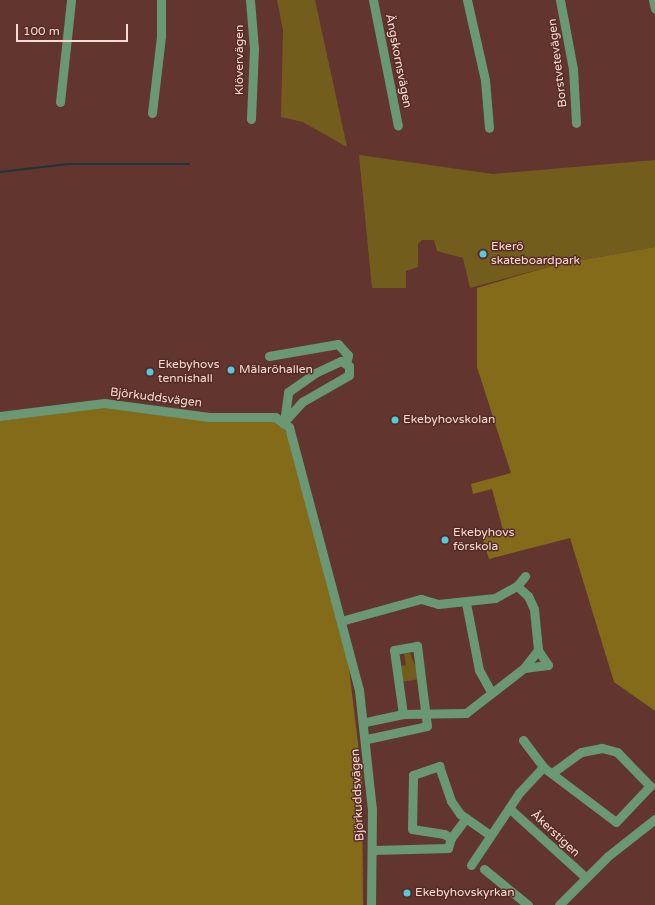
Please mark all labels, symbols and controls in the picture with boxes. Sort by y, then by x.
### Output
street label: Ängskornsvägen [382,13,414,109]
scale bar [18,16,130,42]
street label: Borstvetevägen [545,18,571,108]
text: 100 m [23,24,60,38]
street label: Klövervägen [233,25,247,95]
place label: Ekerö skateboardpark [491,240,580,268]
marker: Ekerö skateboardpark [478,249,488,259]
place label: Ekebyhovs tennishall [158,358,219,386]
place label: Mälaröhallen [239,363,313,377]
marker: Mälaröhallen [226,365,236,375]
marker: Ekebyhovs tennishall [145,367,155,377]
street label: Björkuddsvägen [109,385,203,411]
place label: Ekebyhovskolan [403,413,495,427]
marker: Ekebyhovskolan [390,415,400,425]
place label: Ekebyhovs förskola [453,526,514,554]
marker: Ekebyhovs förskola [440,535,450,545]
street label: Björkuddsvägen [348,748,368,842]
street label: Åkerstigen [528,808,582,860]
place label: Ekebyhovskyrkan [415,886,515,900]
marker: Ekebyhovskyrkan [402,888,412,898]

